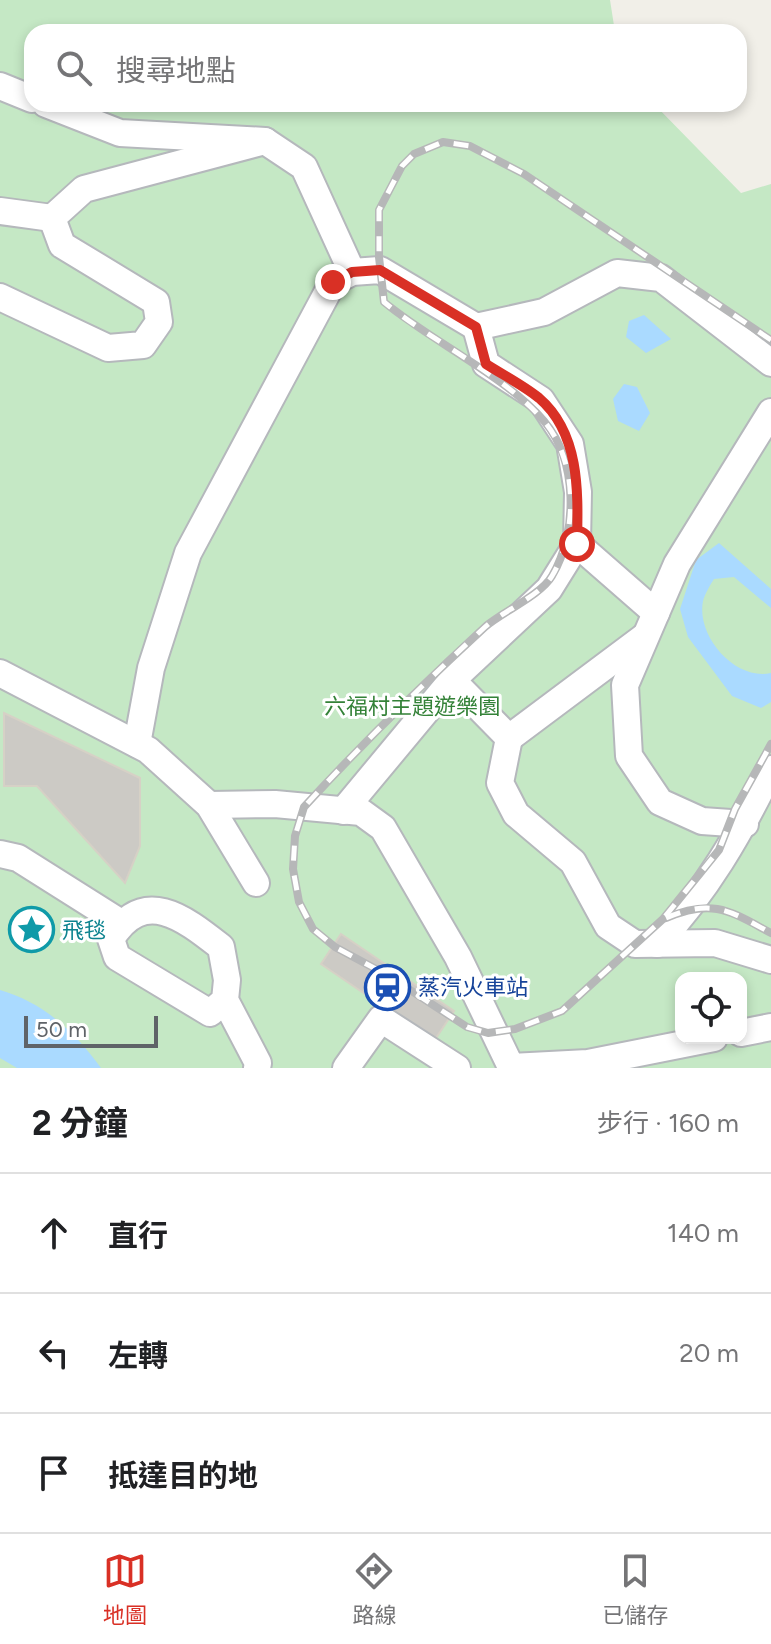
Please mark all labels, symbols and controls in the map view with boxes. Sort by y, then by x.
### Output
search box [24,24,747,112]
icon: search [52,46,96,90]
text: 搜尋地點 [116,52,236,89]
route end [315,264,351,300]
route start [559,526,595,562]
park label: 六福村主題遊樂園 [324,693,500,720]
place icon: 飛毯 [7,906,55,954]
place label: 飛毯 [62,917,106,944]
station icon: 蒸汽火車站 [363,963,411,1011]
map controls [675,972,747,1044]
button: locate [675,972,747,1044]
place label: 蒸汽火車站 [418,974,528,1001]
scale bar [24,1012,158,1048]
text: 50 m [36,1016,87,1043]
text: 2 分鐘 [32,1103,128,1144]
text: 步行 · 160 m [597,1107,739,1139]
icon: ahead [32,1211,76,1255]
text: 直行 [108,1217,168,1254]
text: 140 m [667,1217,739,1249]
icon: left [32,1331,76,1375]
text: 左轉 [108,1337,168,1374]
text: 20 m [679,1337,739,1369]
icon: arrive [32,1451,76,1495]
text: 抵達目的地 [108,1457,258,1494]
tab: 地圖 [103,1549,147,1629]
tab: 路線 [352,1549,396,1629]
tab: 已儲存 [602,1549,668,1629]

